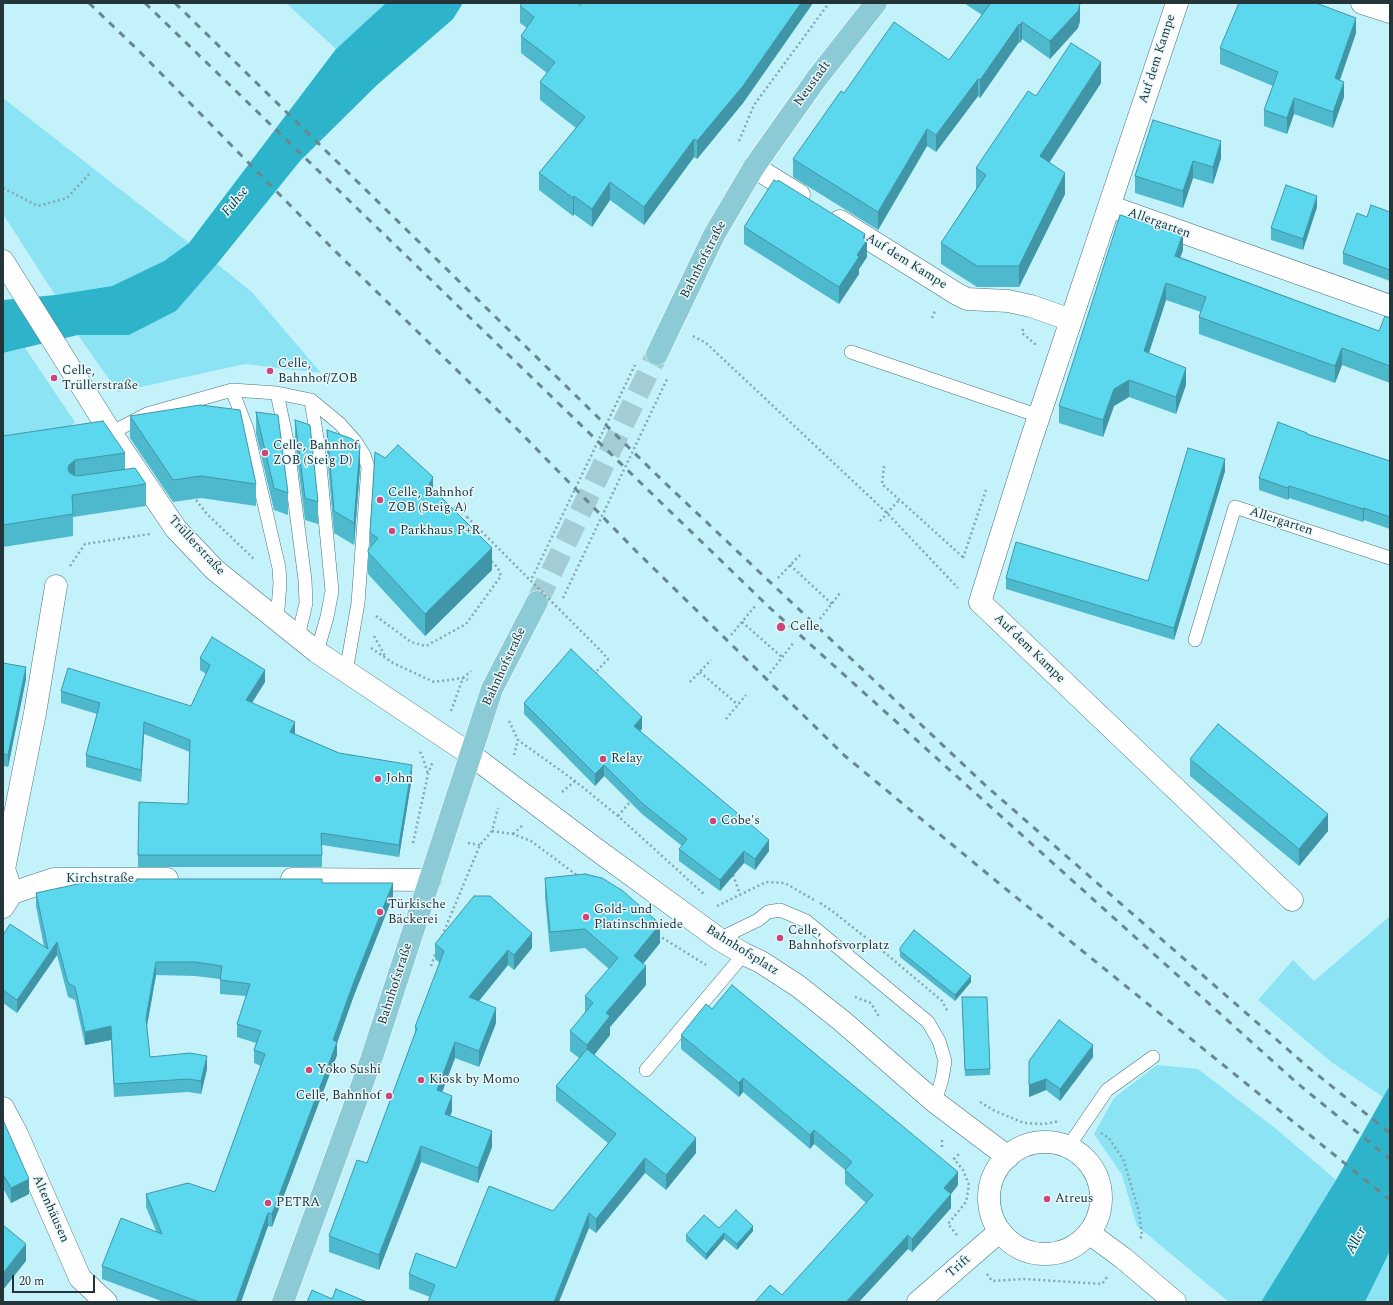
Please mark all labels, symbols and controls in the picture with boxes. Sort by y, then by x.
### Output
street label: Auf dem Kampe [1136,12,1180,106]
street label: Neustadt [791,58,835,110]
water label: Fuhse [219,184,253,220]
street label: Allergarten [1125,205,1193,243]
street label: Bahnhofstraße [678,219,730,301]
street label: Auf dem Kampe [863,231,949,293]
place label: Celle, Bahnhof/ZOB [278,356,357,387]
place label: Celle, Trüllerstraße [62,363,138,394]
marker: Celle, Bahnhof/ZOB [265,366,275,376]
marker: Celle, Trüllerstraße [49,373,59,383]
place label: Celle, Bahnhof ZOB (Steig D) [273,438,358,469]
marker: Celle, Bahnhof ZOB (Steig D) [260,448,270,458]
place label: Celle, Bahnhof ZOB (Steig A) [388,485,473,516]
marker: Celle, Bahnhof ZOB (Steig A) [375,495,385,505]
street label: Allergarten [1247,504,1315,540]
street label: Trüllerstraße [164,513,228,579]
place label: Parkhaus P+R [400,523,480,539]
marker: Parkhaus P+R [387,526,397,536]
street label: Auf dem Kampe [990,611,1068,687]
place label: Celle [790,619,820,635]
marker: Celle [775,621,787,633]
street label: Bahnhofstraße [480,625,530,709]
place label: Relay [611,751,642,767]
marker: Relay [598,754,608,764]
place label: John [386,771,413,787]
marker: John [373,774,383,784]
place label: Cobe's [721,813,760,829]
marker: Cobe's [708,816,718,826]
street label: Kirchstraße [66,871,134,887]
place label: Türkische Bäckerei [388,897,446,928]
place label: Gold- und Platinschmiede [594,902,683,933]
marker: Türkische Bäckerei [375,907,385,917]
marker: Gold- und Platinschmiede [581,912,591,922]
street label: Bahnhofsplatz [703,922,781,980]
place label: Celle, Bahnhofsvorplatz [788,923,889,954]
marker: Celle, Bahnhofsvorplatz [775,933,785,943]
street label: Bahnhofstraße [375,941,417,1027]
place label: Yoko Sushi [317,1062,381,1078]
marker: Yoko Sushi [304,1065,314,1075]
place label: Kiosk by Momo [429,1072,520,1088]
marker: Kiosk by Momo [416,1075,426,1085]
place label: Celle, Bahnhof [296,1088,381,1104]
marker: Celle, Bahnhof [384,1091,394,1101]
street label: Altenhäusen [28,1173,72,1245]
place label: Atreus [1055,1191,1093,1207]
marker: Atreus [1042,1194,1052,1204]
place label: PETRA [276,1195,320,1211]
marker: PETRA [263,1198,273,1208]
water label: Aller [1343,1225,1371,1257]
street label: Trift [944,1252,974,1282]
scale bar [14,1267,97,1293]
text: 20 m [19,1272,44,1291]

